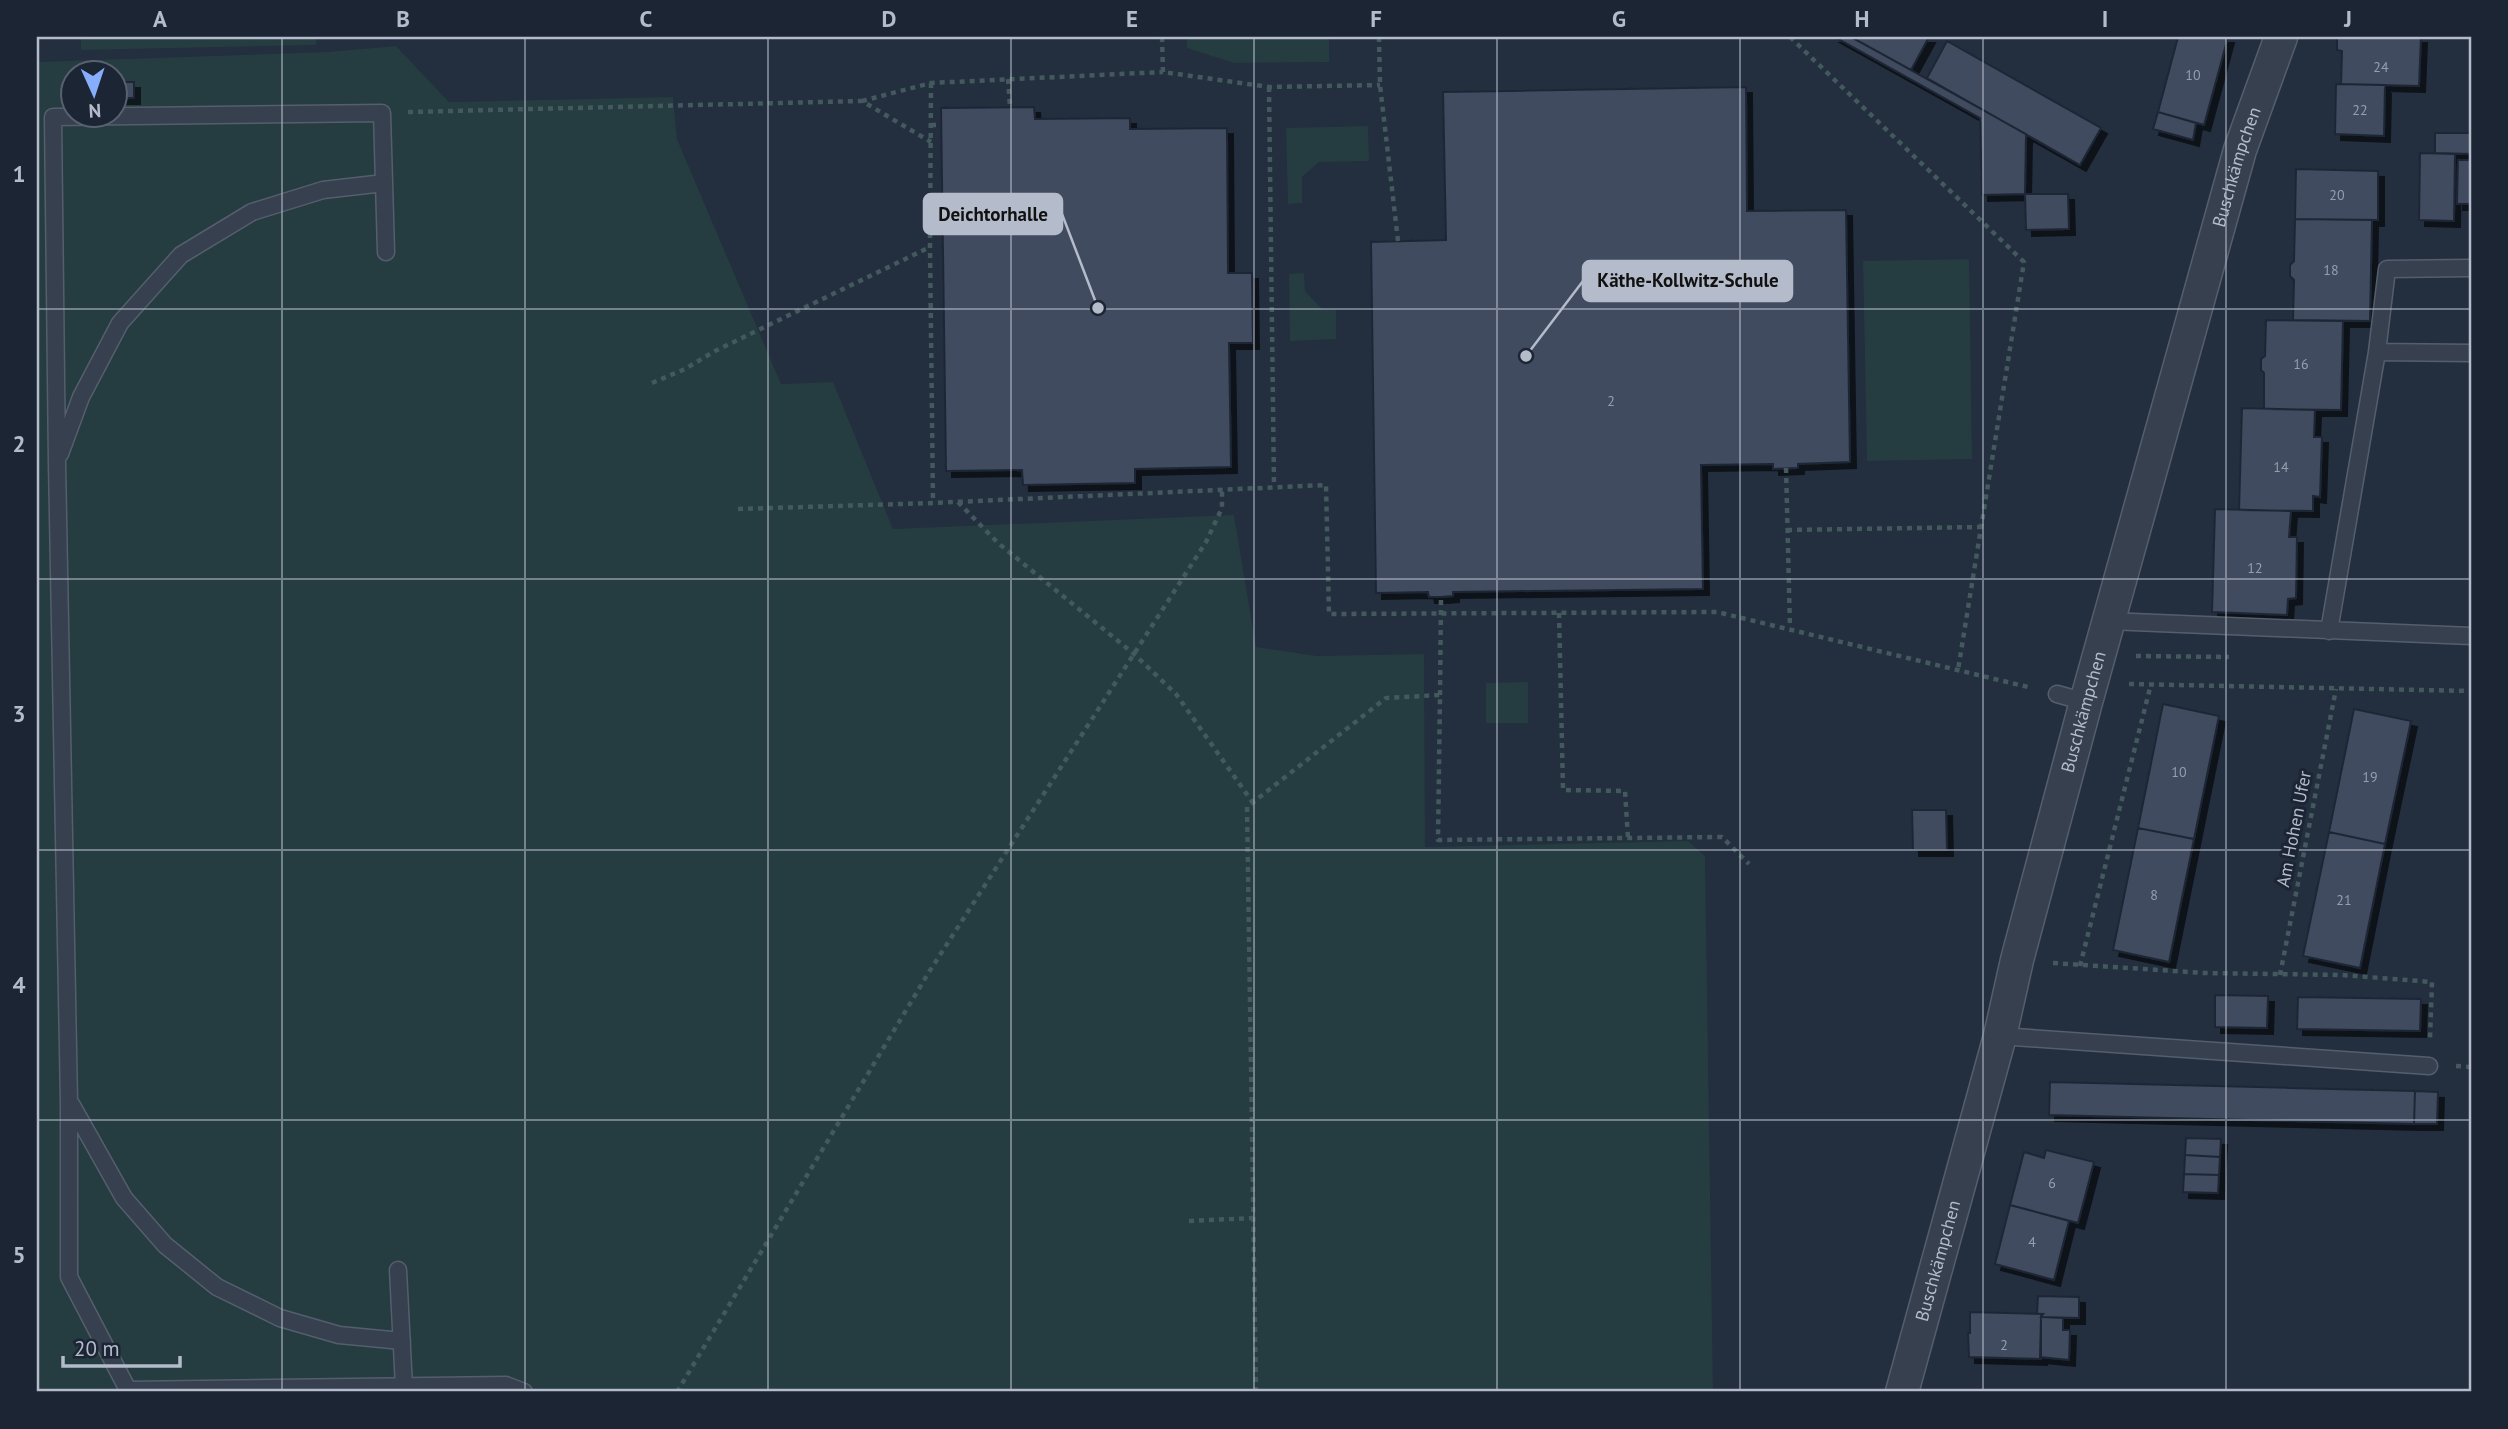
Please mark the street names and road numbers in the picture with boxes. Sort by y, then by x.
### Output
street label: Buschkämpchen [2207,104,2266,230]
street label: Buschkämpchen [2056,649,2111,775]
street label: Am Hohen Ufer [2271,769,2316,889]
street label: Buschkämpchen [1910,1198,1965,1324]

